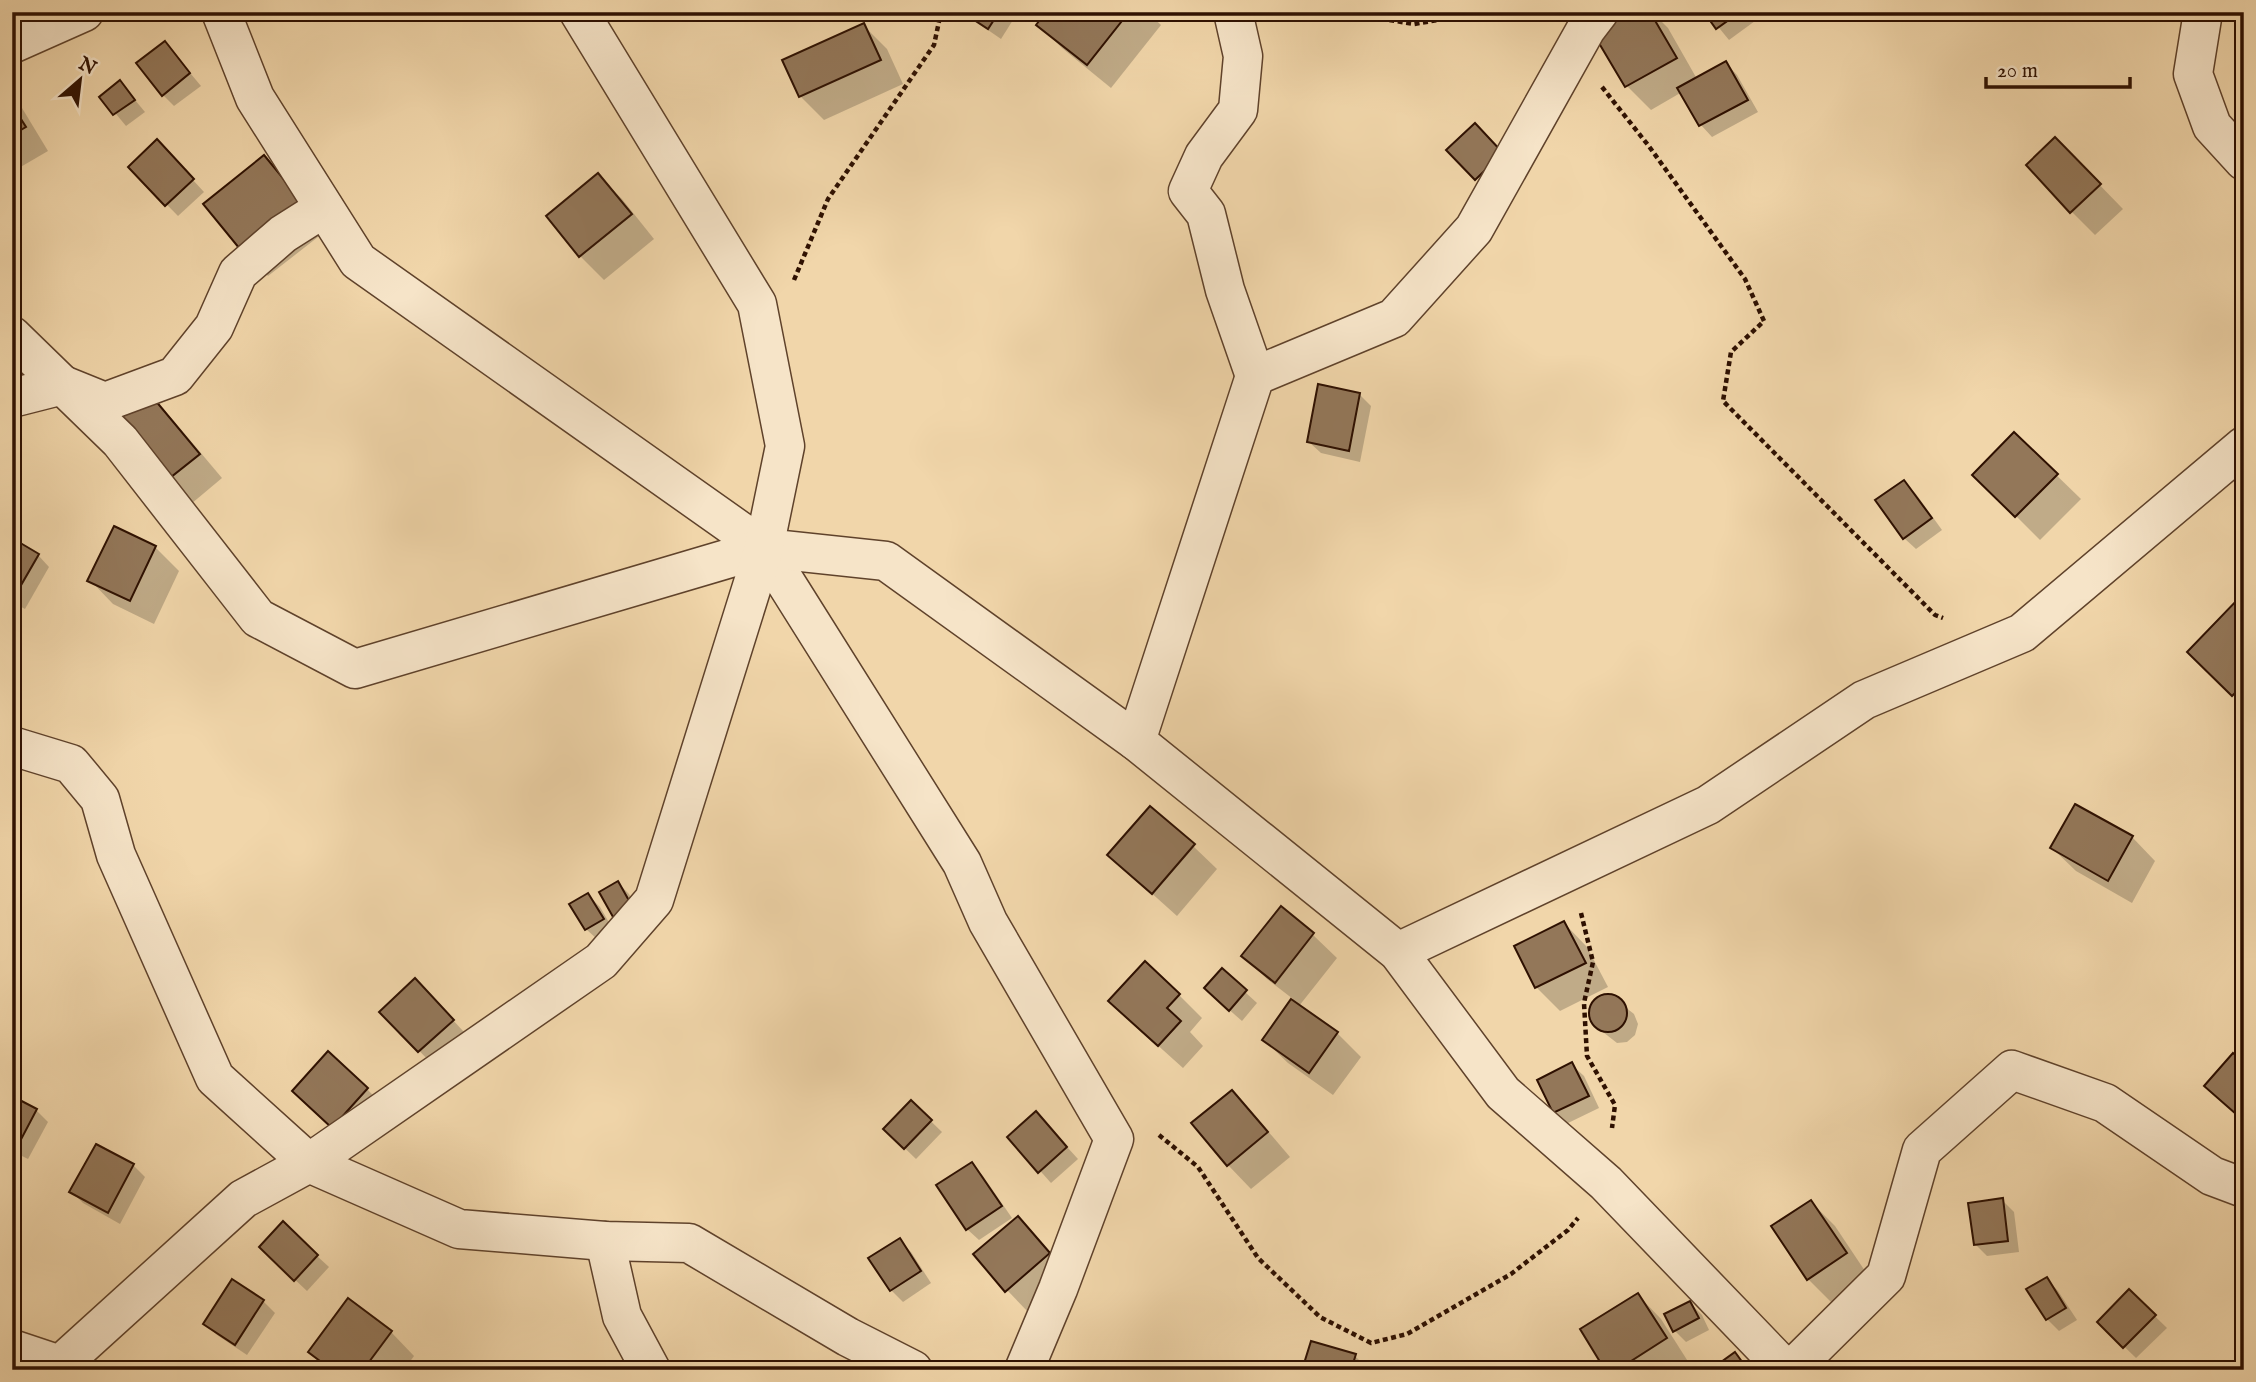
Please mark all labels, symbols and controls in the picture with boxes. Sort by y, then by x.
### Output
north arrow [46,46,116,116]
scale bar [1986,46,2130,90]
text: N [73,52,100,81]
text: 20 m [1997,58,2038,85]

